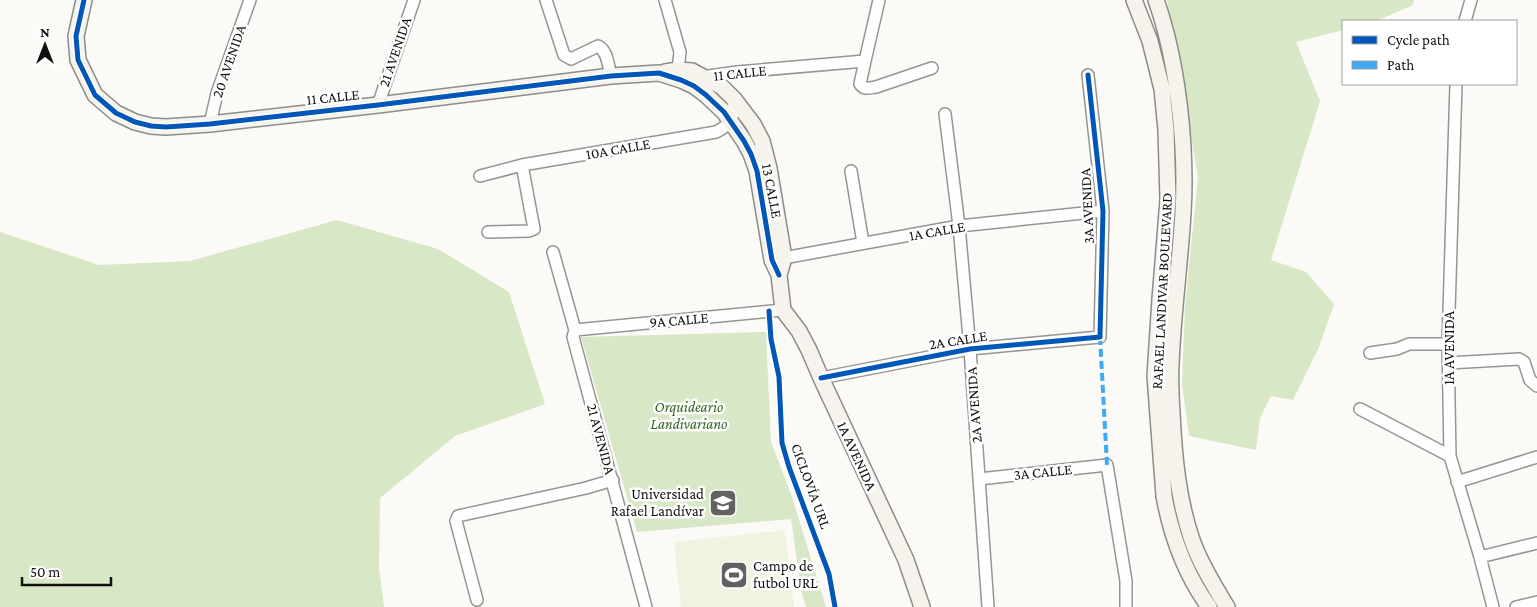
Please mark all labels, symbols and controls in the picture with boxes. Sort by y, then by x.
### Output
street label: 21 AVENIDA [376,15,415,89]
north arrow [20,20,70,70]
legend [1342,20,1517,85]
street label: 20 AVENIDA [209,22,249,100]
text: N [40,24,50,40]
text: Cycle path [1387,32,1450,49]
text: Path [1387,57,1414,73]
street label: 11 CALLE [713,62,767,84]
street label: 11 CALLE [306,86,360,108]
street label: 10A CALLE [585,135,651,163]
street label: 13 CALLE [759,162,785,220]
street label: 3A AVENIDA [1077,167,1097,244]
street label: RAFAEL LANDIVAR BOULEVARD [1149,192,1175,390]
street label: 1A CALLE [908,218,966,244]
street label: 9A CALLE [649,309,709,331]
street label: 1A AVENIDA [1441,310,1457,385]
street label: 2A CALLE [928,327,988,353]
street label: 2A AVENIDA [963,366,985,444]
park label: Orquideario Landivariano [651,399,727,432]
street label: 21 AVENIDA [584,402,618,477]
street label: 1A AVENIDA [834,419,880,493]
street label: CICLOVÍA URL [788,441,834,531]
street label: 3A CALLE [1013,461,1073,483]
place label: Universidad Rafael Landívar [611,486,705,519]
school or university icon: Universidad Rafael Landívar [708,488,738,518]
scale bar [22,554,111,586]
place label: Campo de futbol URL [753,558,818,591]
sports icon: Campo de futbol URL [719,560,749,590]
text: 50 m [30,564,60,580]

